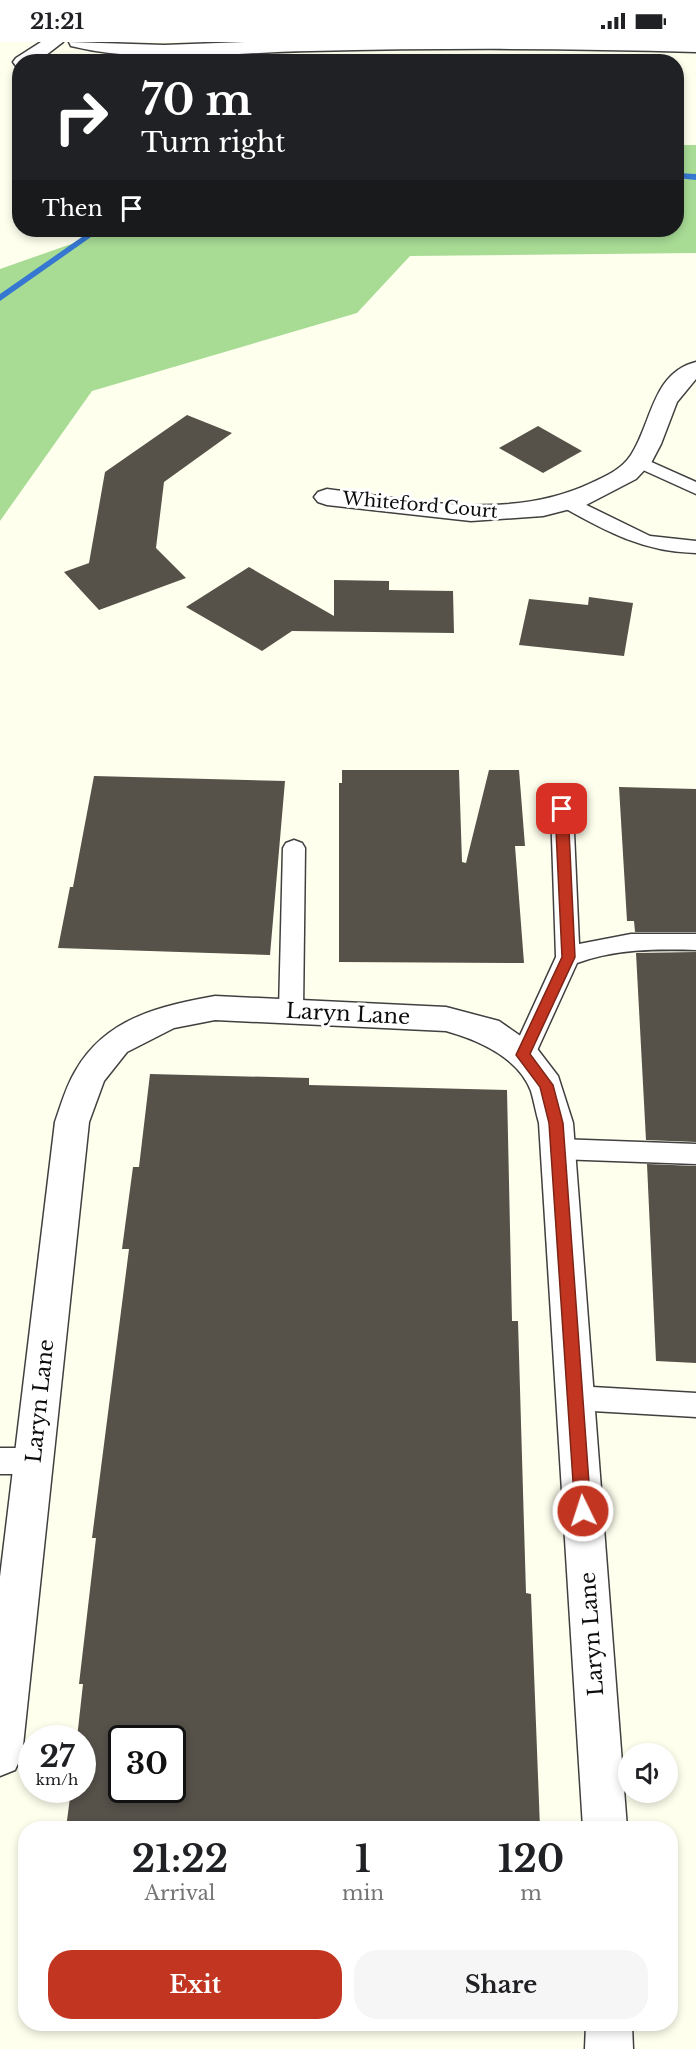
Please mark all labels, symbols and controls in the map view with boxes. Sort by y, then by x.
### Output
text: 21:21 [30,8,84,35]
text: 70 m [141,74,252,126]
icon: right [42,78,120,156]
text: Turn right [141,126,285,159]
icon: arrive [115,192,148,225]
text: Then [42,195,103,222]
street label: Whiteford Court [341,487,499,523]
pin [536,783,587,834]
icon: arrive [545,792,578,825]
street label: Laryn Lane [285,998,411,1030]
street label: Laryn Lane [21,1338,59,1464]
position arrow [551,1479,615,1543]
street label: Laryn Lane [575,1571,609,1697]
speed limit sign: 30 [108,1725,186,1803]
text: 27 [39,1738,75,1775]
map controls [618,1743,678,1803]
button: sound [618,1743,678,1803]
text: km/h [36,1770,78,1789]
text: 21:22 [132,1837,228,1882]
text: 1 [355,1837,371,1882]
text: 120 [498,1837,564,1882]
text: Arrival [145,1881,215,1905]
text: min [342,1881,384,1905]
text: m [520,1881,542,1905]
button: Exit [48,1950,342,2019]
button: Share [354,1950,648,2019]

